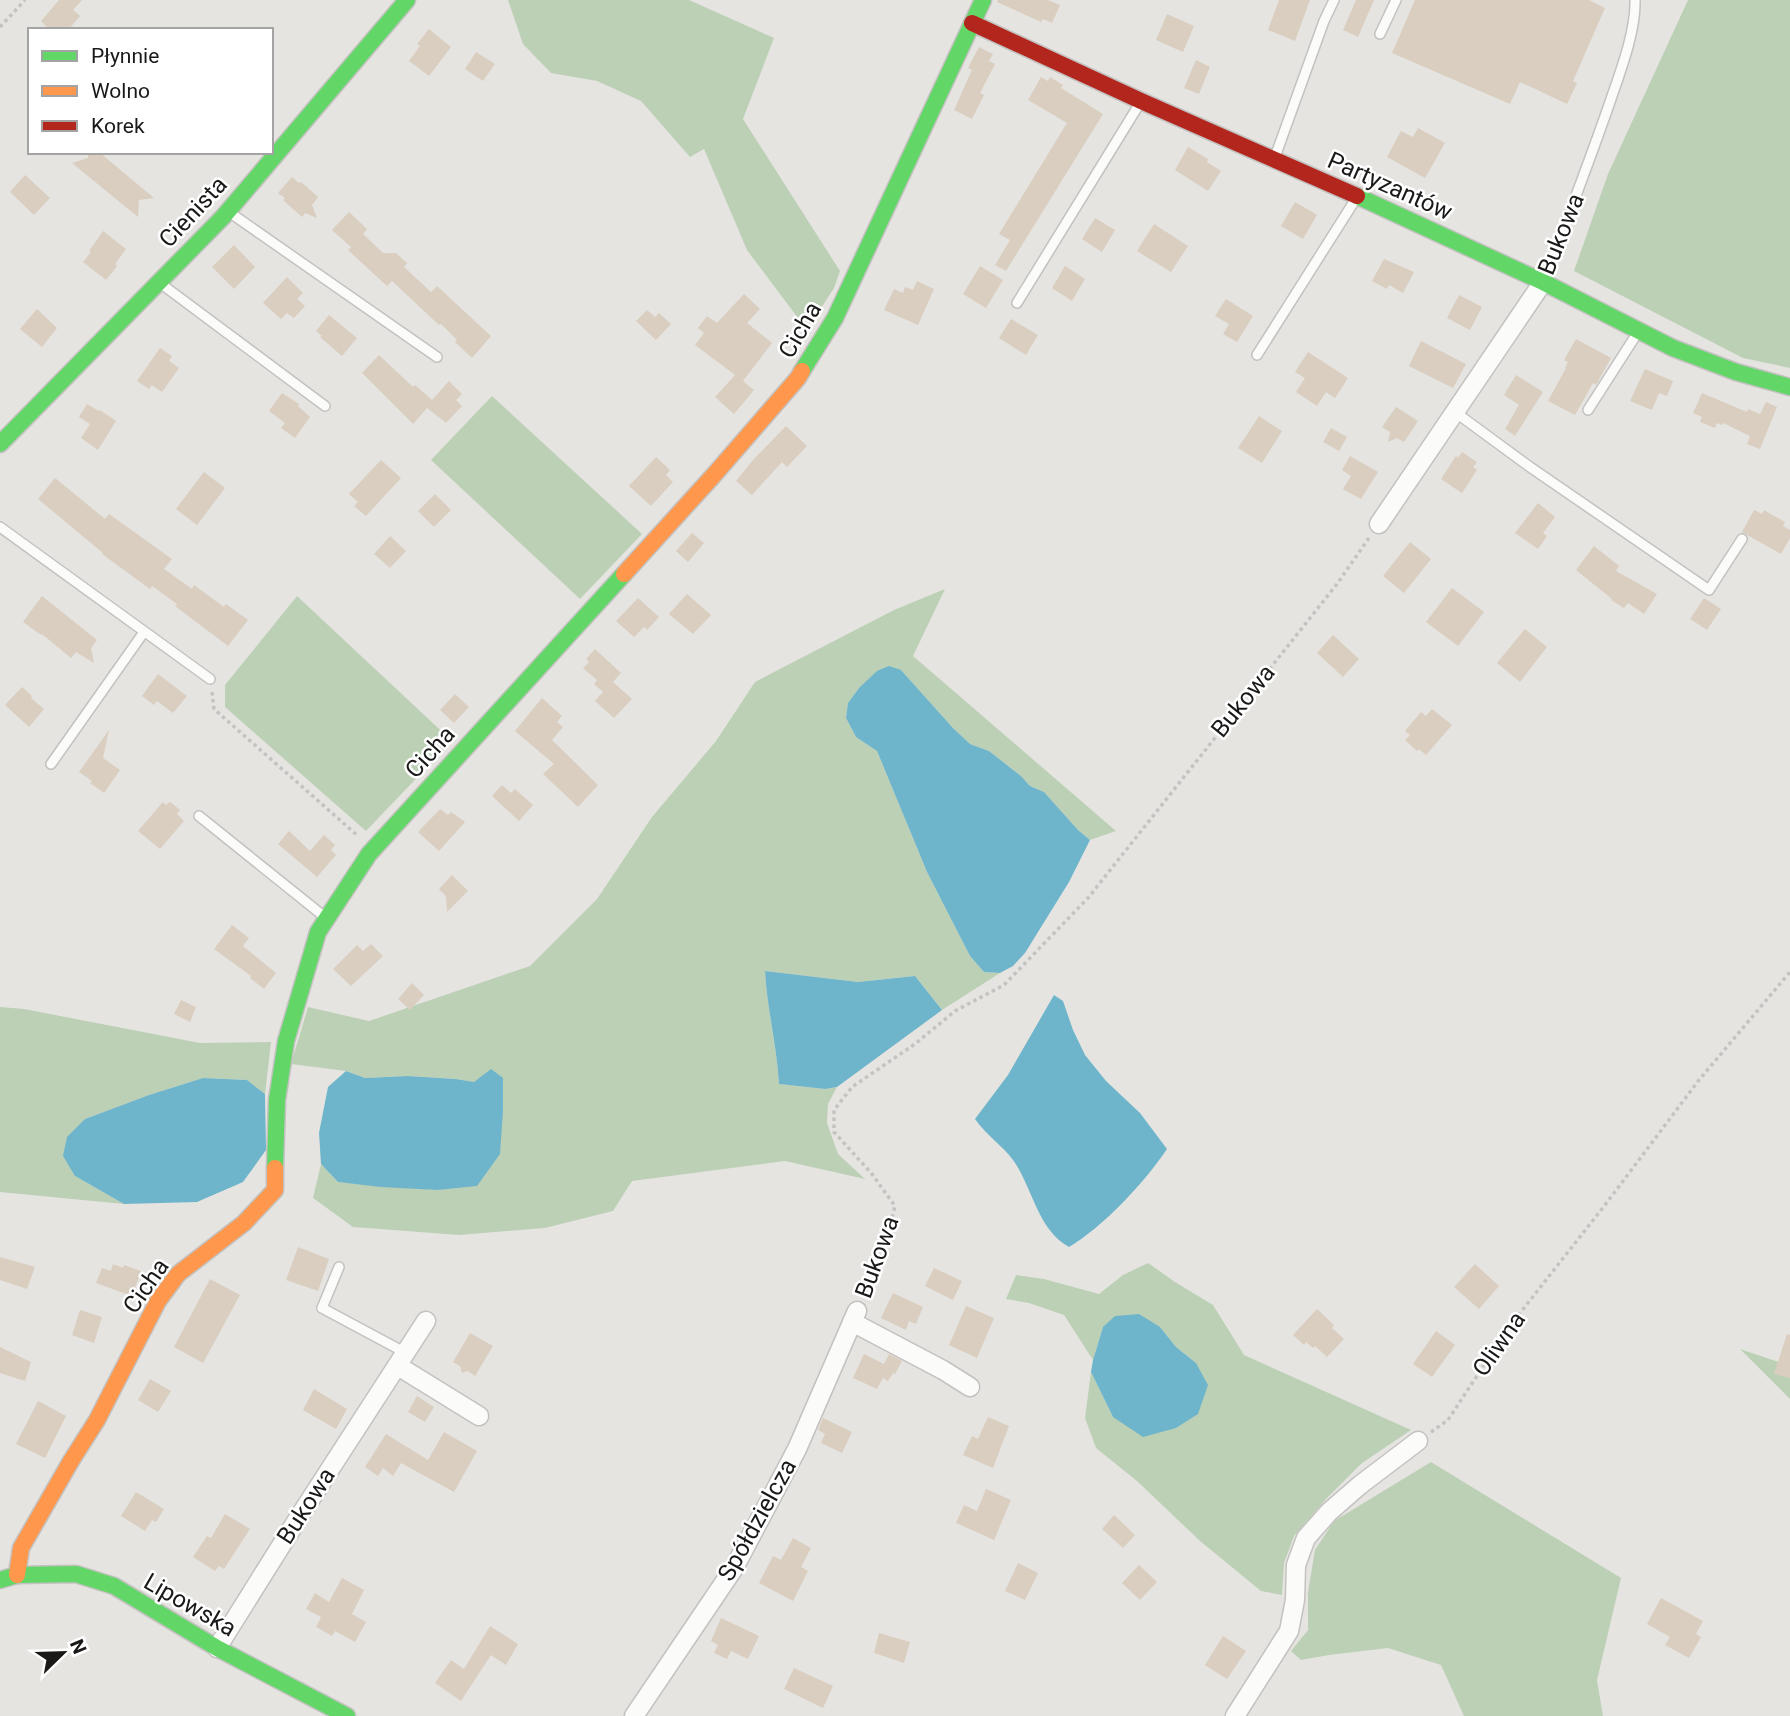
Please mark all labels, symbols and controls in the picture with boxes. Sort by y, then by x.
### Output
legend [28,28,273,154]
text: Płynnie [91,44,159,68]
text: Wolno [91,79,150,103]
text: Korek [91,114,145,138]
street label: Partyzantów [1323,146,1457,226]
street label: Cienista [153,171,233,253]
street label: Bukowa [1532,189,1590,279]
street label: Cicha [773,297,827,363]
street label: Bukowa [1205,659,1281,743]
street label: Cicha [399,720,461,784]
street label: Bukowa [849,1212,905,1302]
street label: Cicha [117,1253,175,1319]
street label: Oliwna [1467,1306,1531,1382]
street label: Spółdzielcza [712,1454,802,1586]
street label: Bukowa [271,1463,341,1549]
street label: Lipowska [139,1567,241,1643]
north arrow [28,1618,98,1688]
text: N [65,1636,91,1657]

